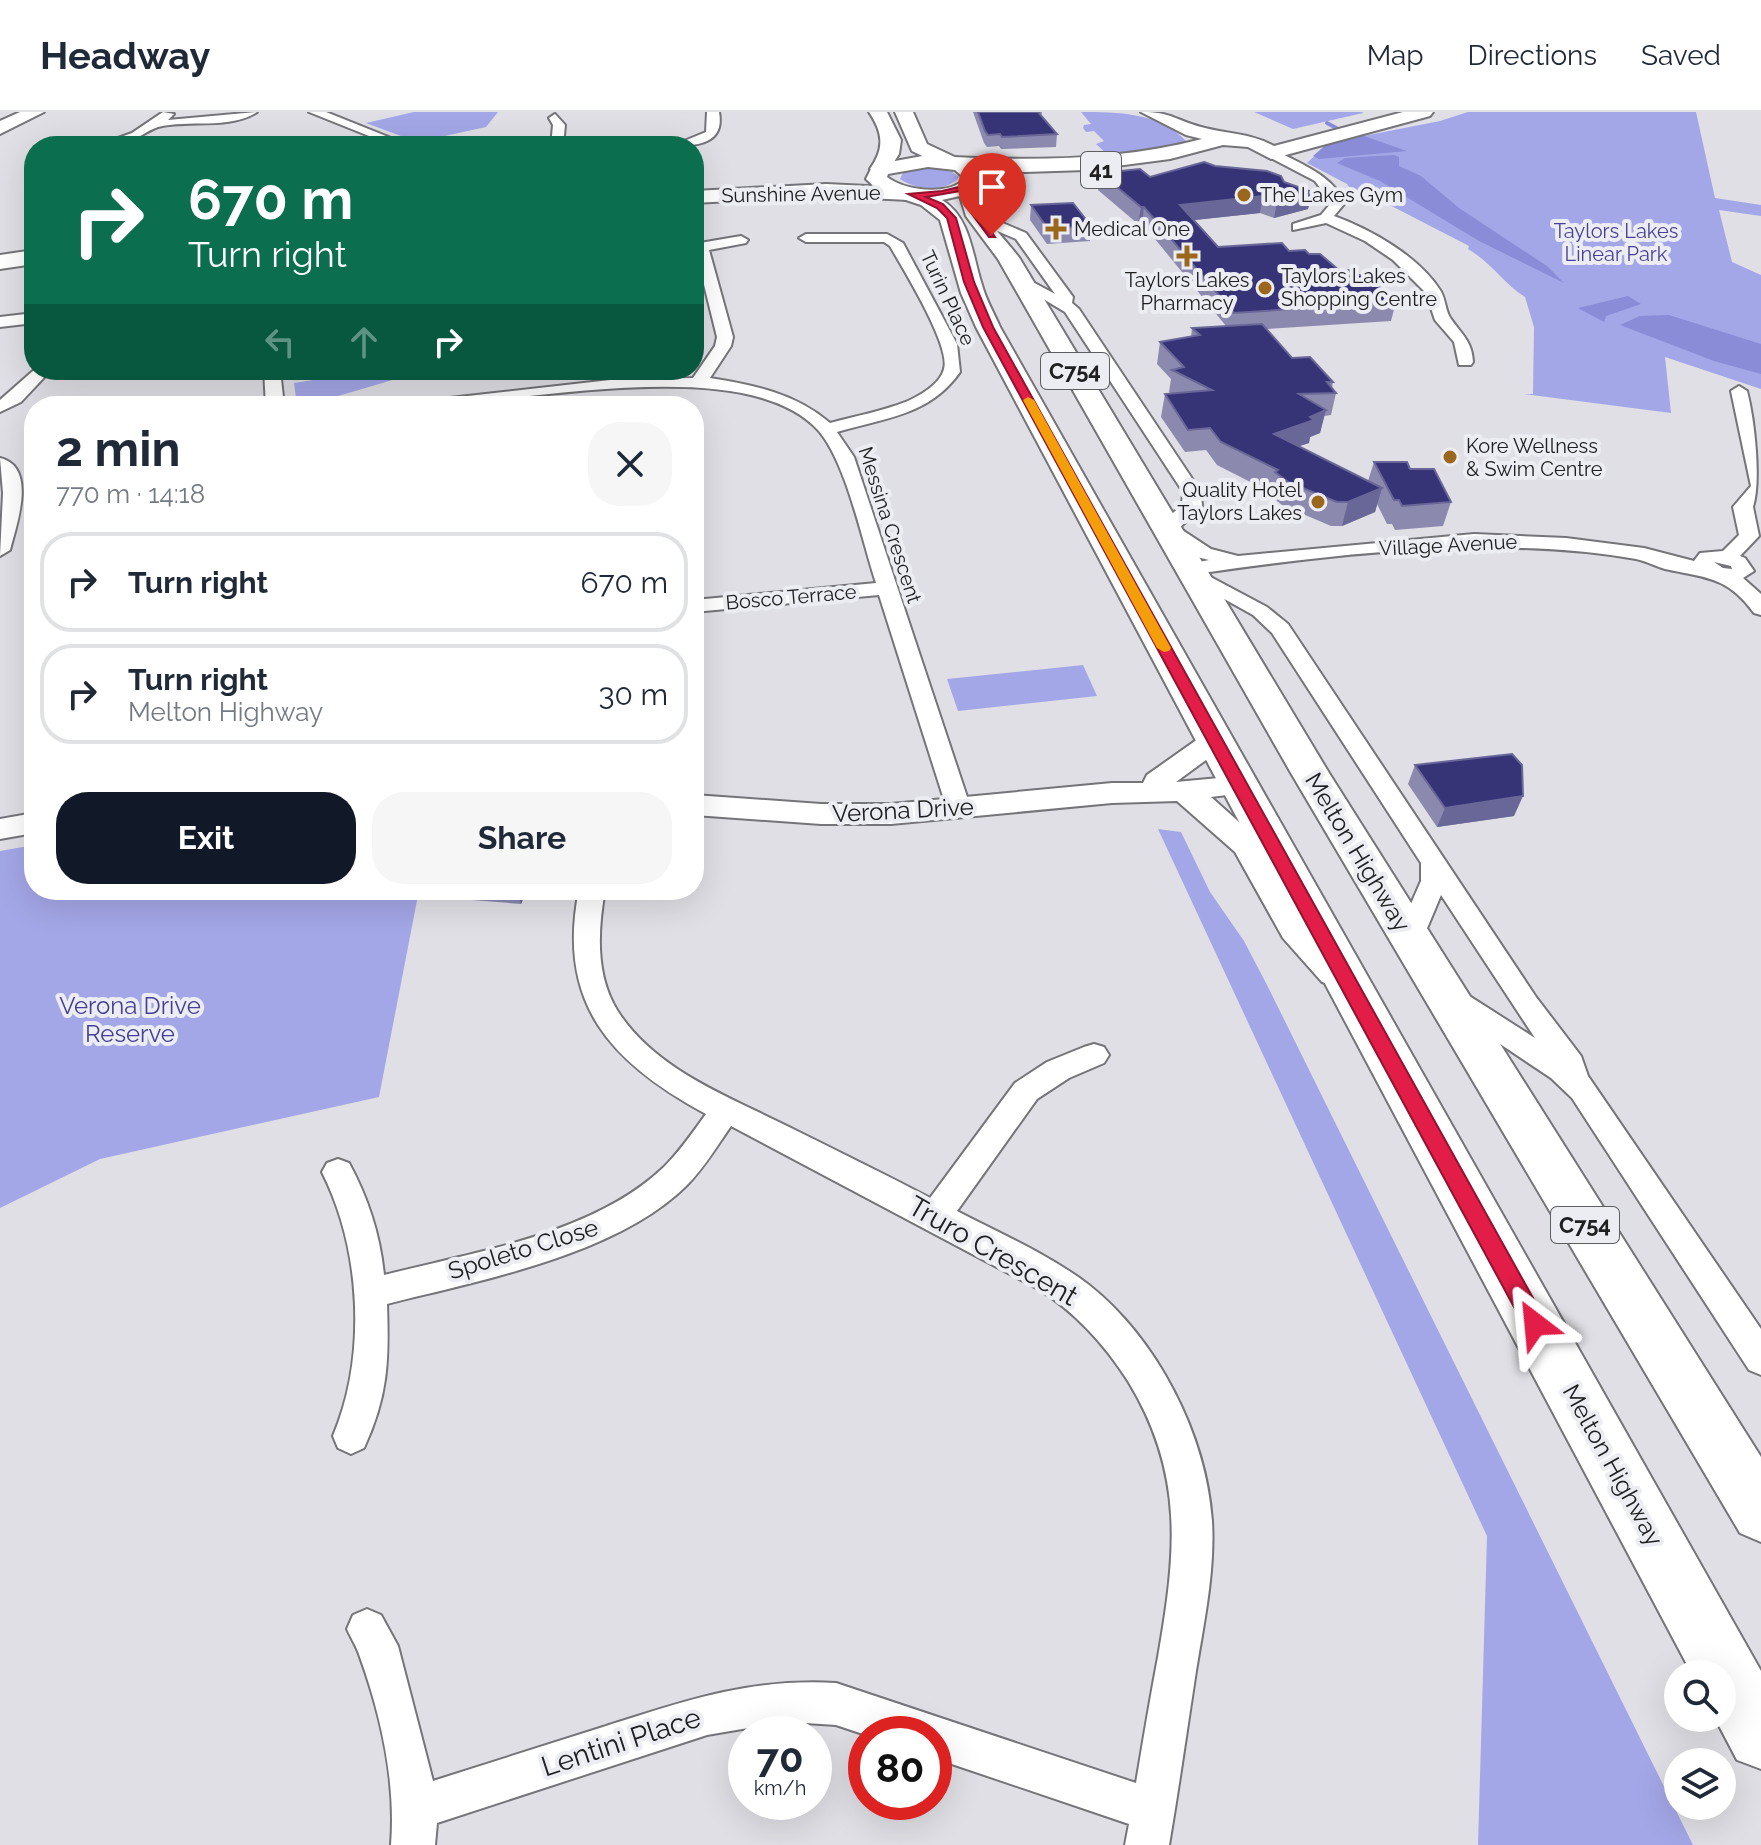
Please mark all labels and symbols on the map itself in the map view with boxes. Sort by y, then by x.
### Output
road number: 41 [1081,152,1121,188]
pin [958,153,1026,235]
street label: Sunshine Avenue [721,181,881,207]
place label: The Lakes Gym [1260,183,1403,207]
marker: The Lakes Gym [1235,186,1253,204]
place label: Medical One [1074,217,1190,241]
marker: Medical One [1045,218,1067,240]
park label: Taylors Lakes Linear Park [1554,219,1678,266]
street label: Turin Place [916,247,981,350]
marker: Taylors Lakes Pharmacy [1178,247,1196,265]
place label: Taylors Lakes Shopping Centre [1281,264,1437,311]
place label: Taylors Lakes Pharmacy [1125,268,1249,315]
marker: Taylors Lakes Shopping Centre [1256,279,1274,297]
road number: C754 [1041,353,1109,389]
place label: Kore Wellness & Swim Centre [1466,434,1603,481]
street label: Messina Crescent [853,444,927,607]
marker: Kore Wellness & Swim Centre [1441,448,1459,466]
place label: Quality Hotel Taylors Lakes [1177,478,1303,525]
marker: Quality Hotel Taylors Lakes [1309,493,1327,511]
street label: Village Avenue [1378,529,1518,561]
street label: Bosco Terrace [725,579,858,615]
street label: Melton Highway [1299,767,1417,937]
street label: Verona Drive [832,792,974,828]
park label: Verona Drive Reserve [59,991,201,1048]
street label: Truro Crescent [902,1189,1084,1313]
road number: C754 [1551,1207,1619,1243]
street label: Spoleto Close [444,1212,602,1286]
position arrow [1493,1282,1577,1366]
street label: Melton Highway [1557,1379,1669,1551]
street label: Lentini Place [537,1701,705,1783]
speed limit sign: 80 [848,1716,952,1820]

